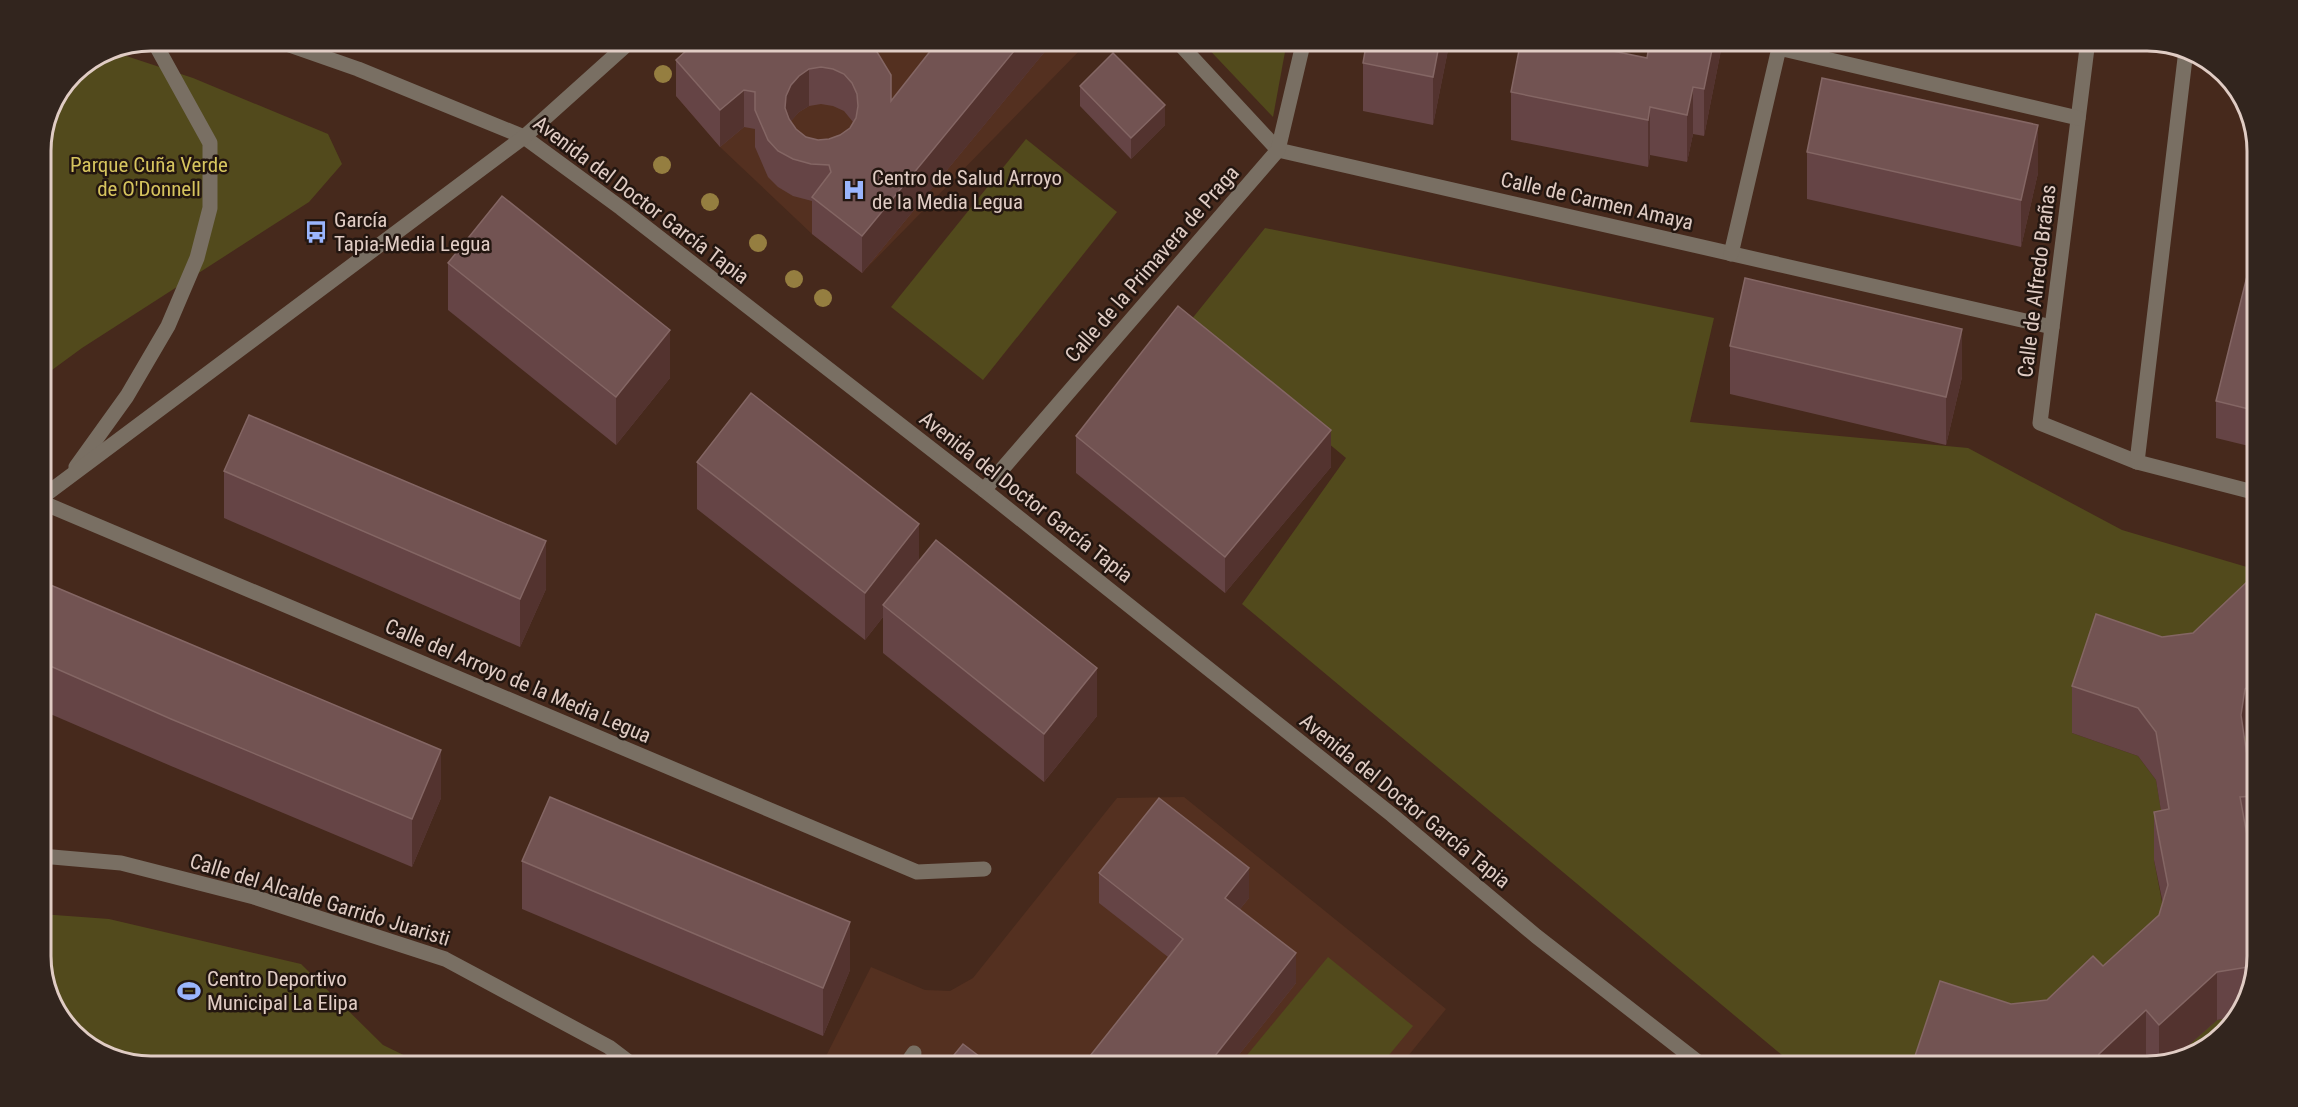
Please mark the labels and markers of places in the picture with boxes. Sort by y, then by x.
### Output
place label: Centro de Salud Arroyo de la Media Legua [872,166,1062,214]
hospital icon: Centro de Salud Arroyo de la Media Legua [841,177,867,203]
place label: García Tapia-Media Legua [334,208,491,256]
bus stop icon: García Tapia-Media Legua [303,219,329,245]
place label: Centro Deportivo Municipal La Elipa [207,967,358,1015]
sports icon: Centro Deportivo Municipal La Elipa [176,978,202,1004]

